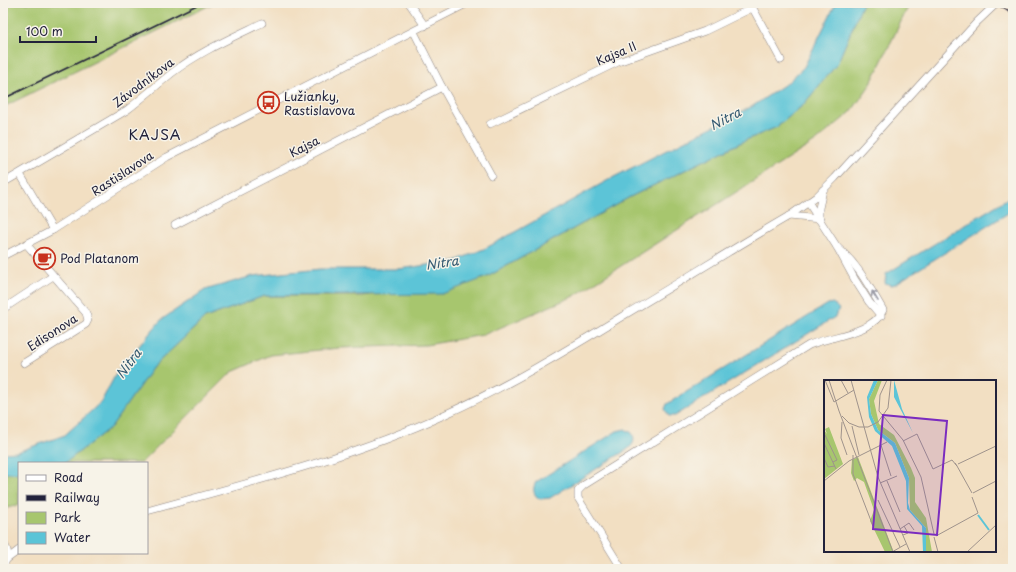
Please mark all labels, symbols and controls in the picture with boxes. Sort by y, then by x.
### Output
scale bar [20,18,96,44]
text: 100 m [26,22,63,40]
street label: Kajsa II [593,36,639,70]
street label: Závodníkova [108,52,178,111]
place label: Lužianky, Rastislavova [284,87,356,119]
bus stop icon: Lužianky, Rastislavova [255,90,281,116]
water label: Nitra [706,102,745,134]
district label: KAJSA [128,124,182,145]
street label: Kajsa [286,131,323,161]
street label: Rastislavova [87,146,157,200]
cafe icon: Pod Platanom [32,245,58,271]
place label: Pod Platanom [60,249,139,267]
water label: Nitra [424,250,461,274]
one-way arrow [870,290,878,302]
street label: Edisonova [23,309,81,355]
water label: Nitra [110,343,146,382]
inset map [824,380,996,552]
legend [18,462,148,554]
text: Road [54,468,83,486]
text: Railway [54,488,100,506]
text: Park [54,508,81,526]
text: Water [54,528,91,546]

